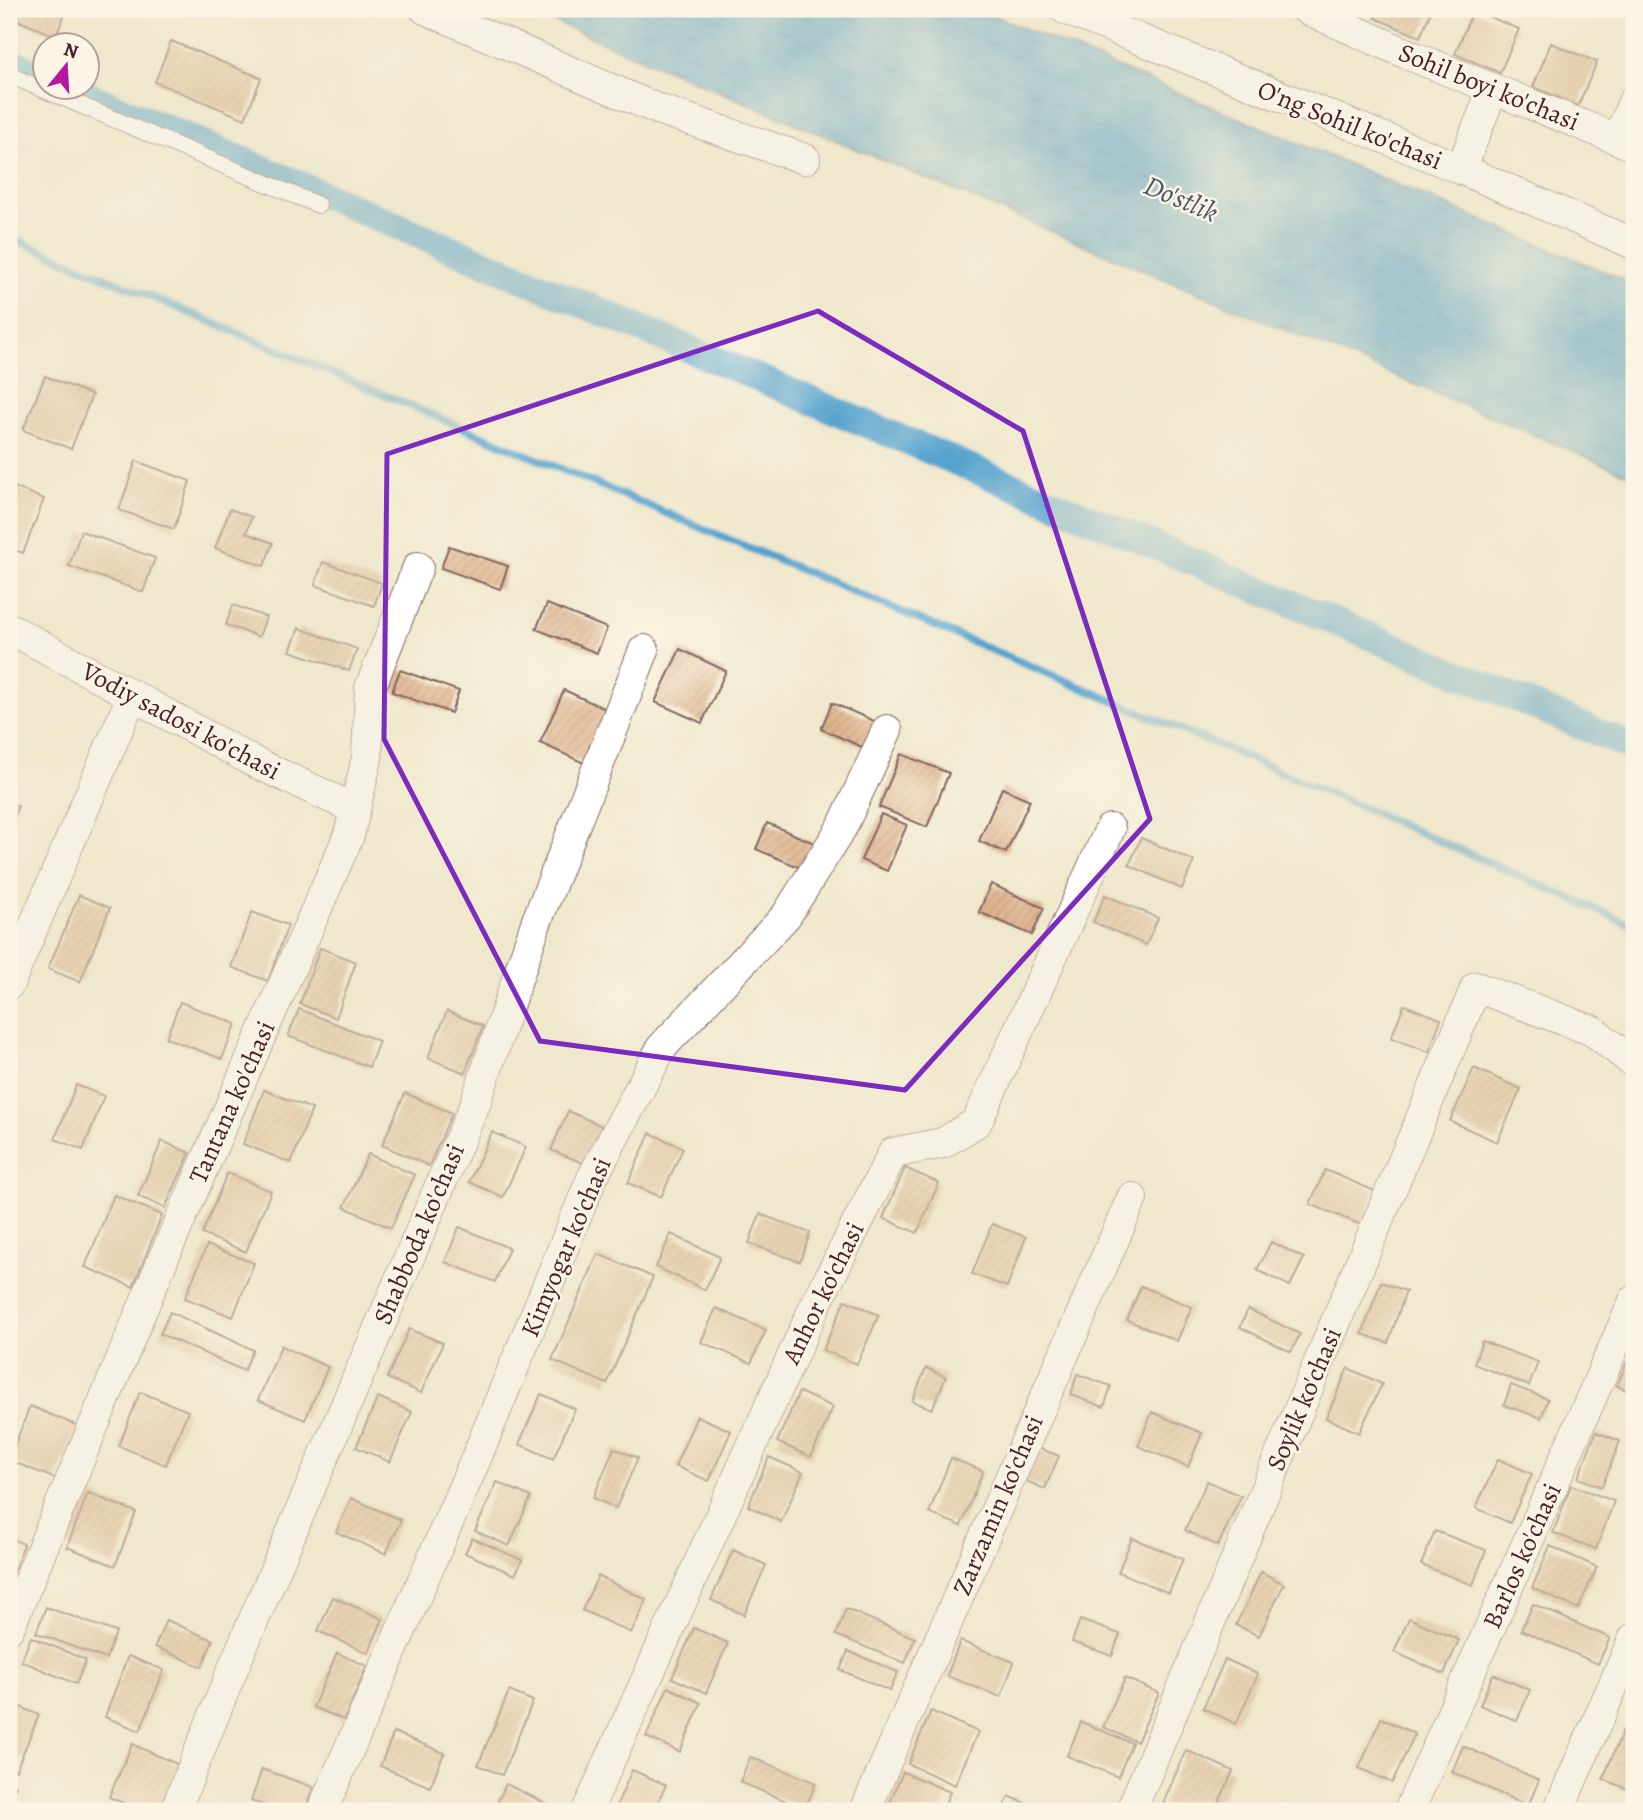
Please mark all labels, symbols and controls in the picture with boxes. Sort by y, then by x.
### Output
north arrow [32,32,102,102]
street label: Sohil boyi ko'chasi [1393,35,1585,139]
text: N [60,36,82,65]
street label: O'ng Sohil ko'chasi [1252,72,1448,178]
water label: Do'stlik [1138,166,1224,232]
street label: Vodiy sadosi ko'chasi [75,653,287,788]
street label: Tantana ko'chasi [180,1015,284,1189]
street label: Shabboda ko'chasi [365,1138,473,1330]
street label: Kimyogar ko'chasi [512,1152,620,1342]
street label: Anhor ko'chasi [773,1216,872,1371]
street label: Soylik ko'chasi [1258,1322,1350,1476]
street label: Zarzamin ko'chasi [944,1410,1052,1600]
street label: Barlos ko'chasi [1474,1478,1570,1634]

